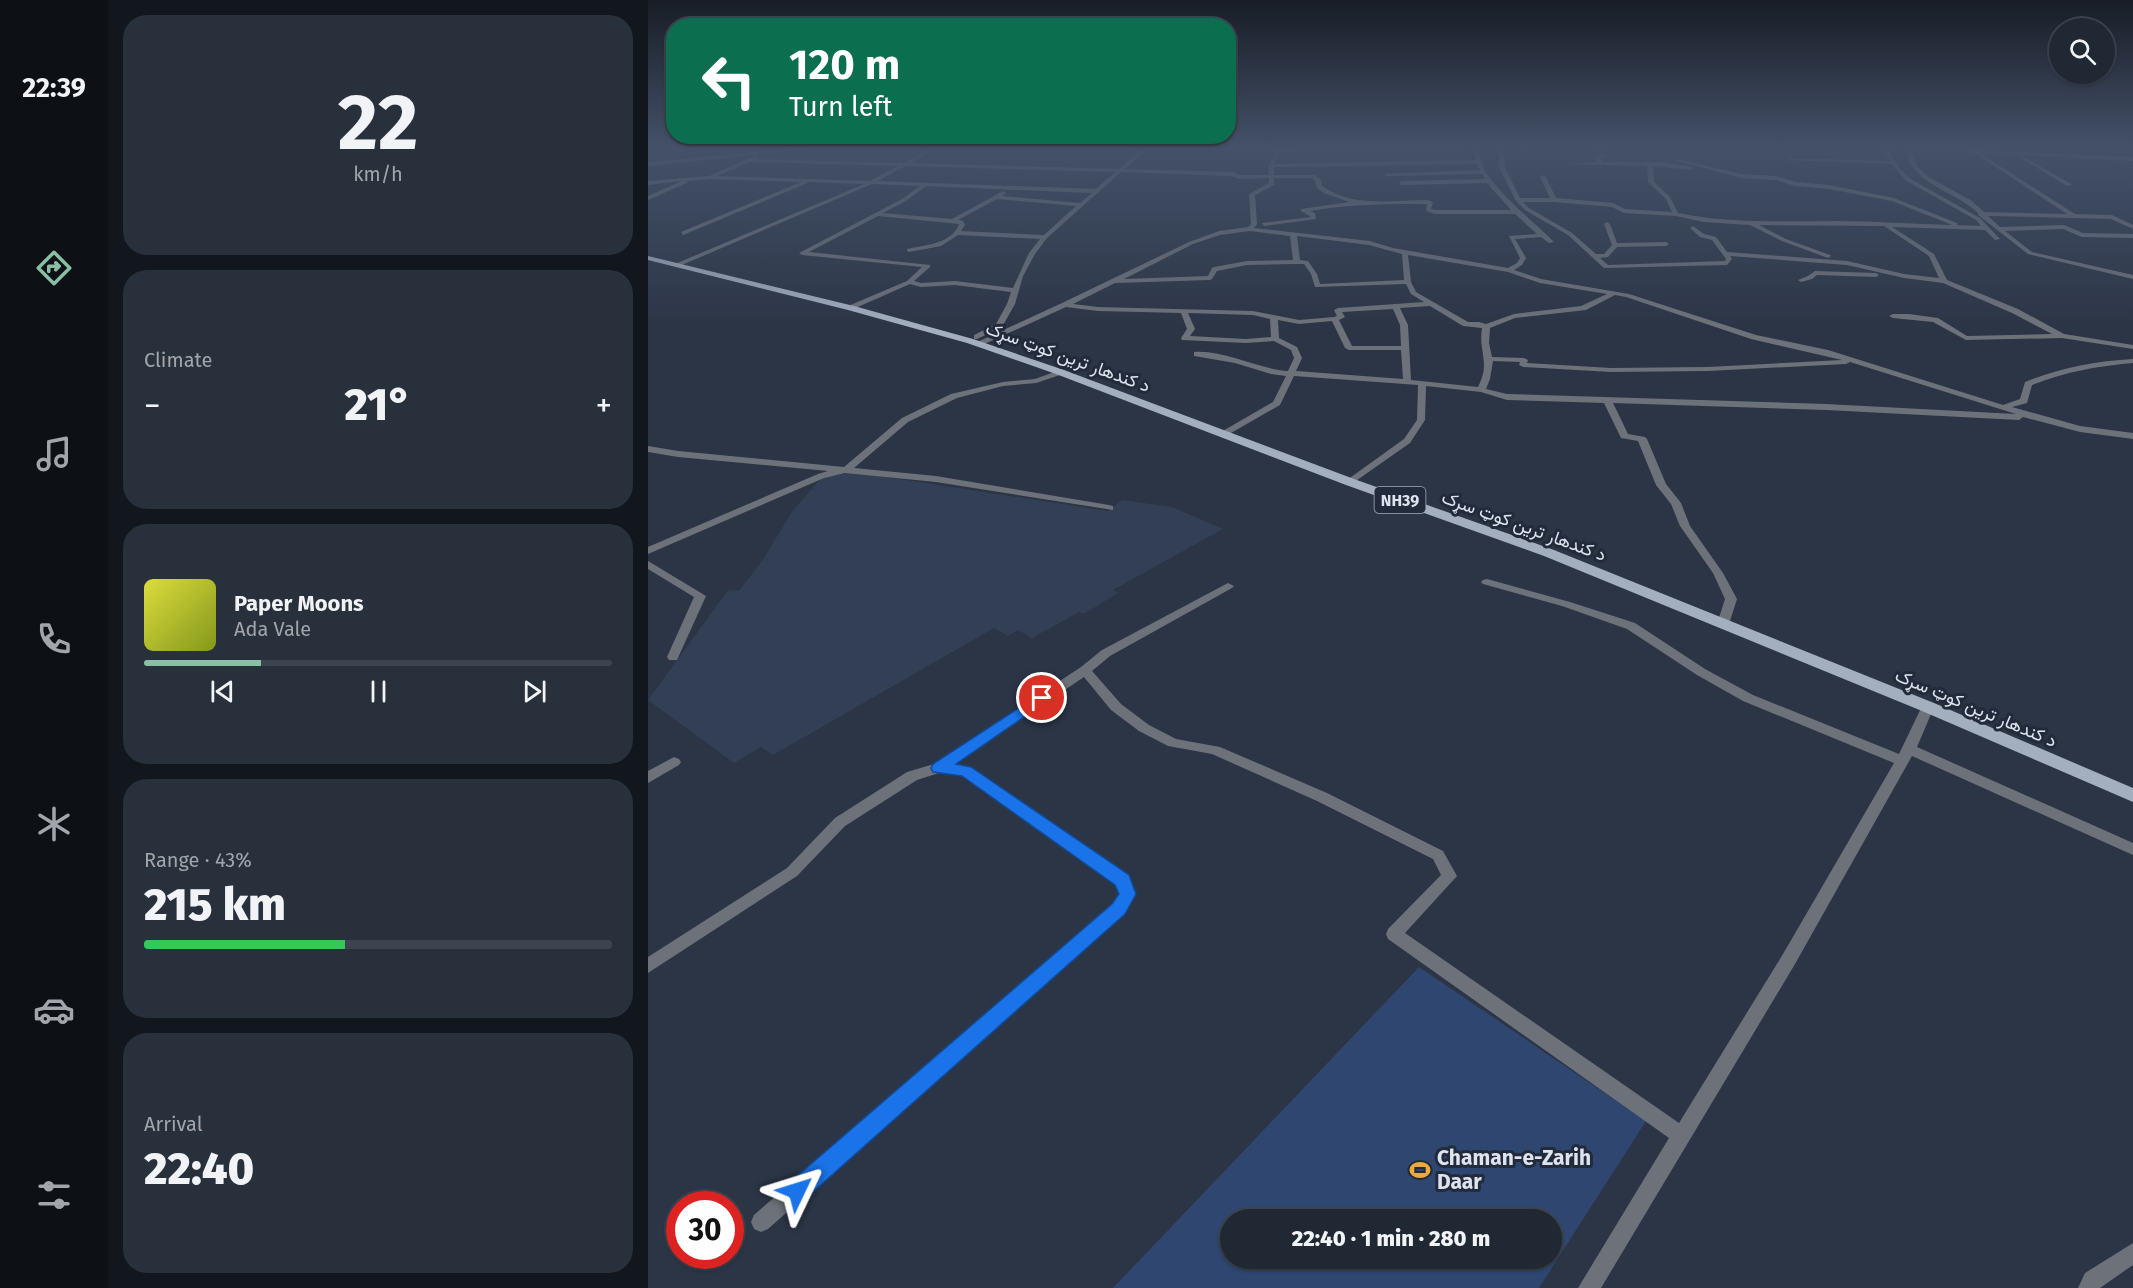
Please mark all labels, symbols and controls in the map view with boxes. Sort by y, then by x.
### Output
map controls [2049,18,2115,84]
button: search [2049,18,2115,84]
text: 120 m [789,40,900,90]
icon: left [690,42,768,120]
text: 22:39 [22,72,86,104]
text: 22 [338,76,418,170]
text: Turn left [789,91,892,123]
text: km/h [353,162,403,186]
icon: directions [33,247,75,289]
street label: د کندهار ترين کوټ سړک [982,317,1153,398]
text: Climate [144,348,212,372]
text: 21° [344,378,412,432]
text: − [144,386,161,426]
text: + [596,386,612,426]
icon: music [33,433,75,475]
street label: د کندهار ترين کوټ سړک [1438,486,1609,567]
road number: NH39 [1374,487,1425,513]
text: Paper Moons [234,590,364,617]
text: Ada Vale [234,617,311,641]
icon: phone [33,618,75,660]
street label: د کندهار ترين کوټ سړک [1892,664,2060,753]
pin [1016,672,1067,723]
icon: previous [206,675,239,708]
icon: pause [362,675,395,708]
icon: next [518,675,551,708]
icon: arrive [1025,681,1058,714]
icon: climate [33,803,75,845]
text: Range · 43% [144,848,252,872]
text: 215 km [144,878,286,932]
icon: car [33,989,75,1031]
text: Arrival [144,1112,203,1136]
text: 22:40 [144,1142,254,1196]
place label: Chaman-e-Zarih Daar [1437,1145,1591,1195]
sports icon: Chaman-e-Zarih Daar [1408,1158,1432,1182]
position arrow [765,1159,829,1223]
icon: filters [33,1174,75,1216]
speed limit sign: 30 [666,1191,744,1269]
text: 22:40 · 1 min · 280 m [1292,1225,1490,1252]

